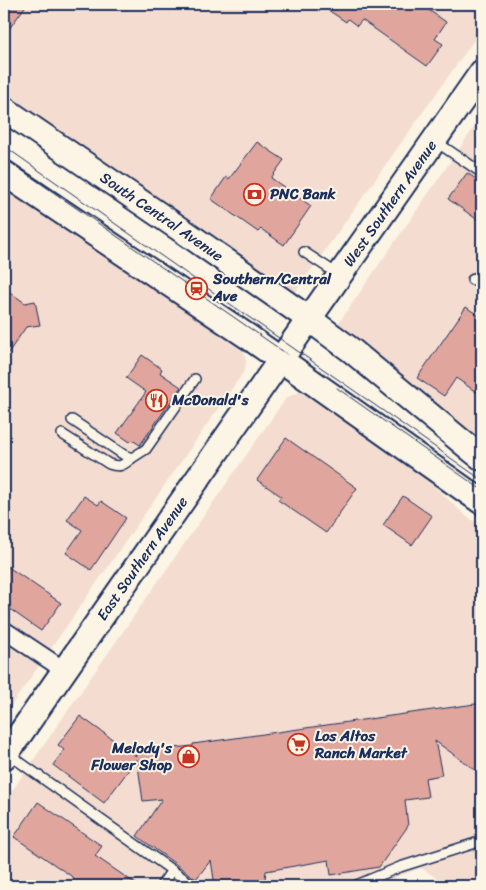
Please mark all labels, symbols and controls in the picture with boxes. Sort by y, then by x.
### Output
street label: West Southern Avenue [336,134,444,272]
street label: South Central Avenue [95,165,229,269]
place label: PNC Bank [270,181,337,207]
bank icon: PNC Bank [242,182,266,206]
place label: Southern/Central Ave [212,266,332,309]
station icon: Southern/Central Ave [185,276,209,300]
place label: McDonald's [171,387,250,413]
restaurant icon: McDonald's [144,388,168,412]
street label: East Southern Avenue [90,491,195,626]
place label: Los Altos Ranch Market [314,723,408,766]
supermarket icon: Los Altos Ranch Market [287,733,311,757]
place label: Melody's Flower Shop [90,735,173,778]
shop icon: Melody's Flower Shop [176,745,200,769]

